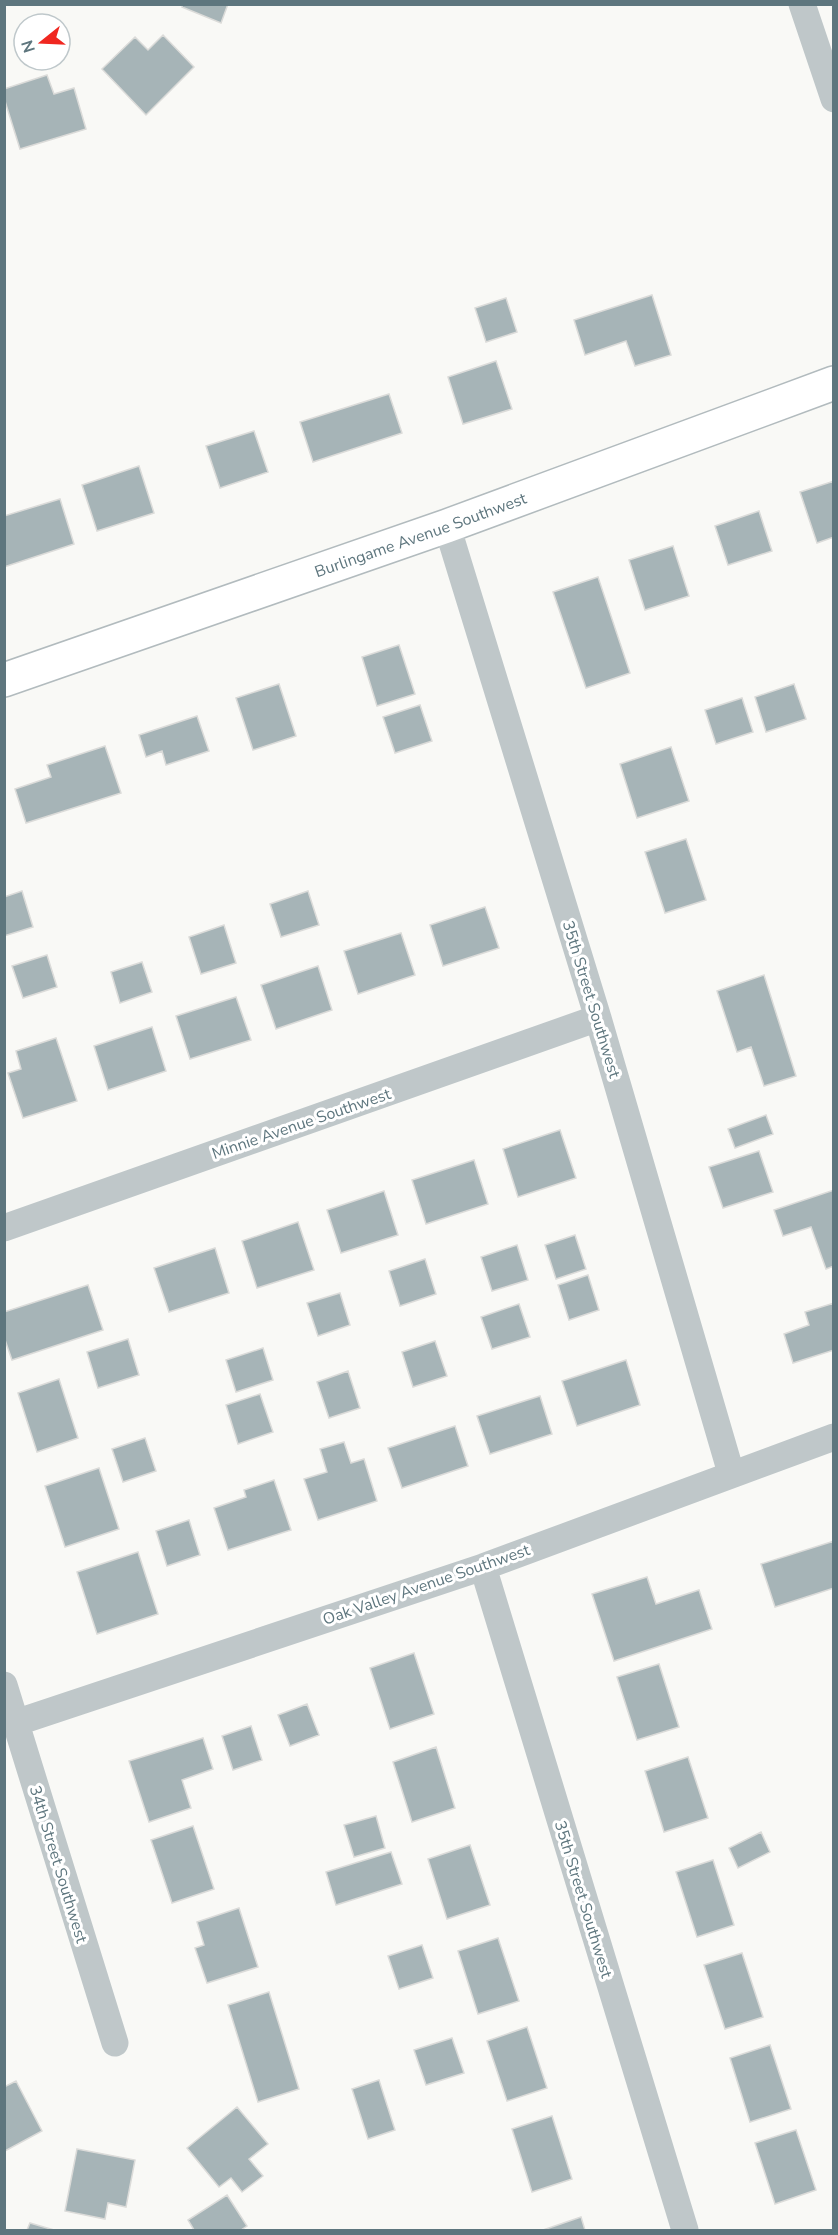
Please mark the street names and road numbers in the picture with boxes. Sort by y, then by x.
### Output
street label: Burlingame Avenue Southwest [312,487,530,583]
street label: 35th Street Southwest [557,918,626,1081]
street label: Minnie Avenue Southwest [209,1083,394,1165]
street label: Oak Valley Avenue Southwest [320,1539,533,1631]
street label: 34th Street Southwest [24,1783,93,1946]
street label: 35th Street Southwest [549,1818,618,1981]

